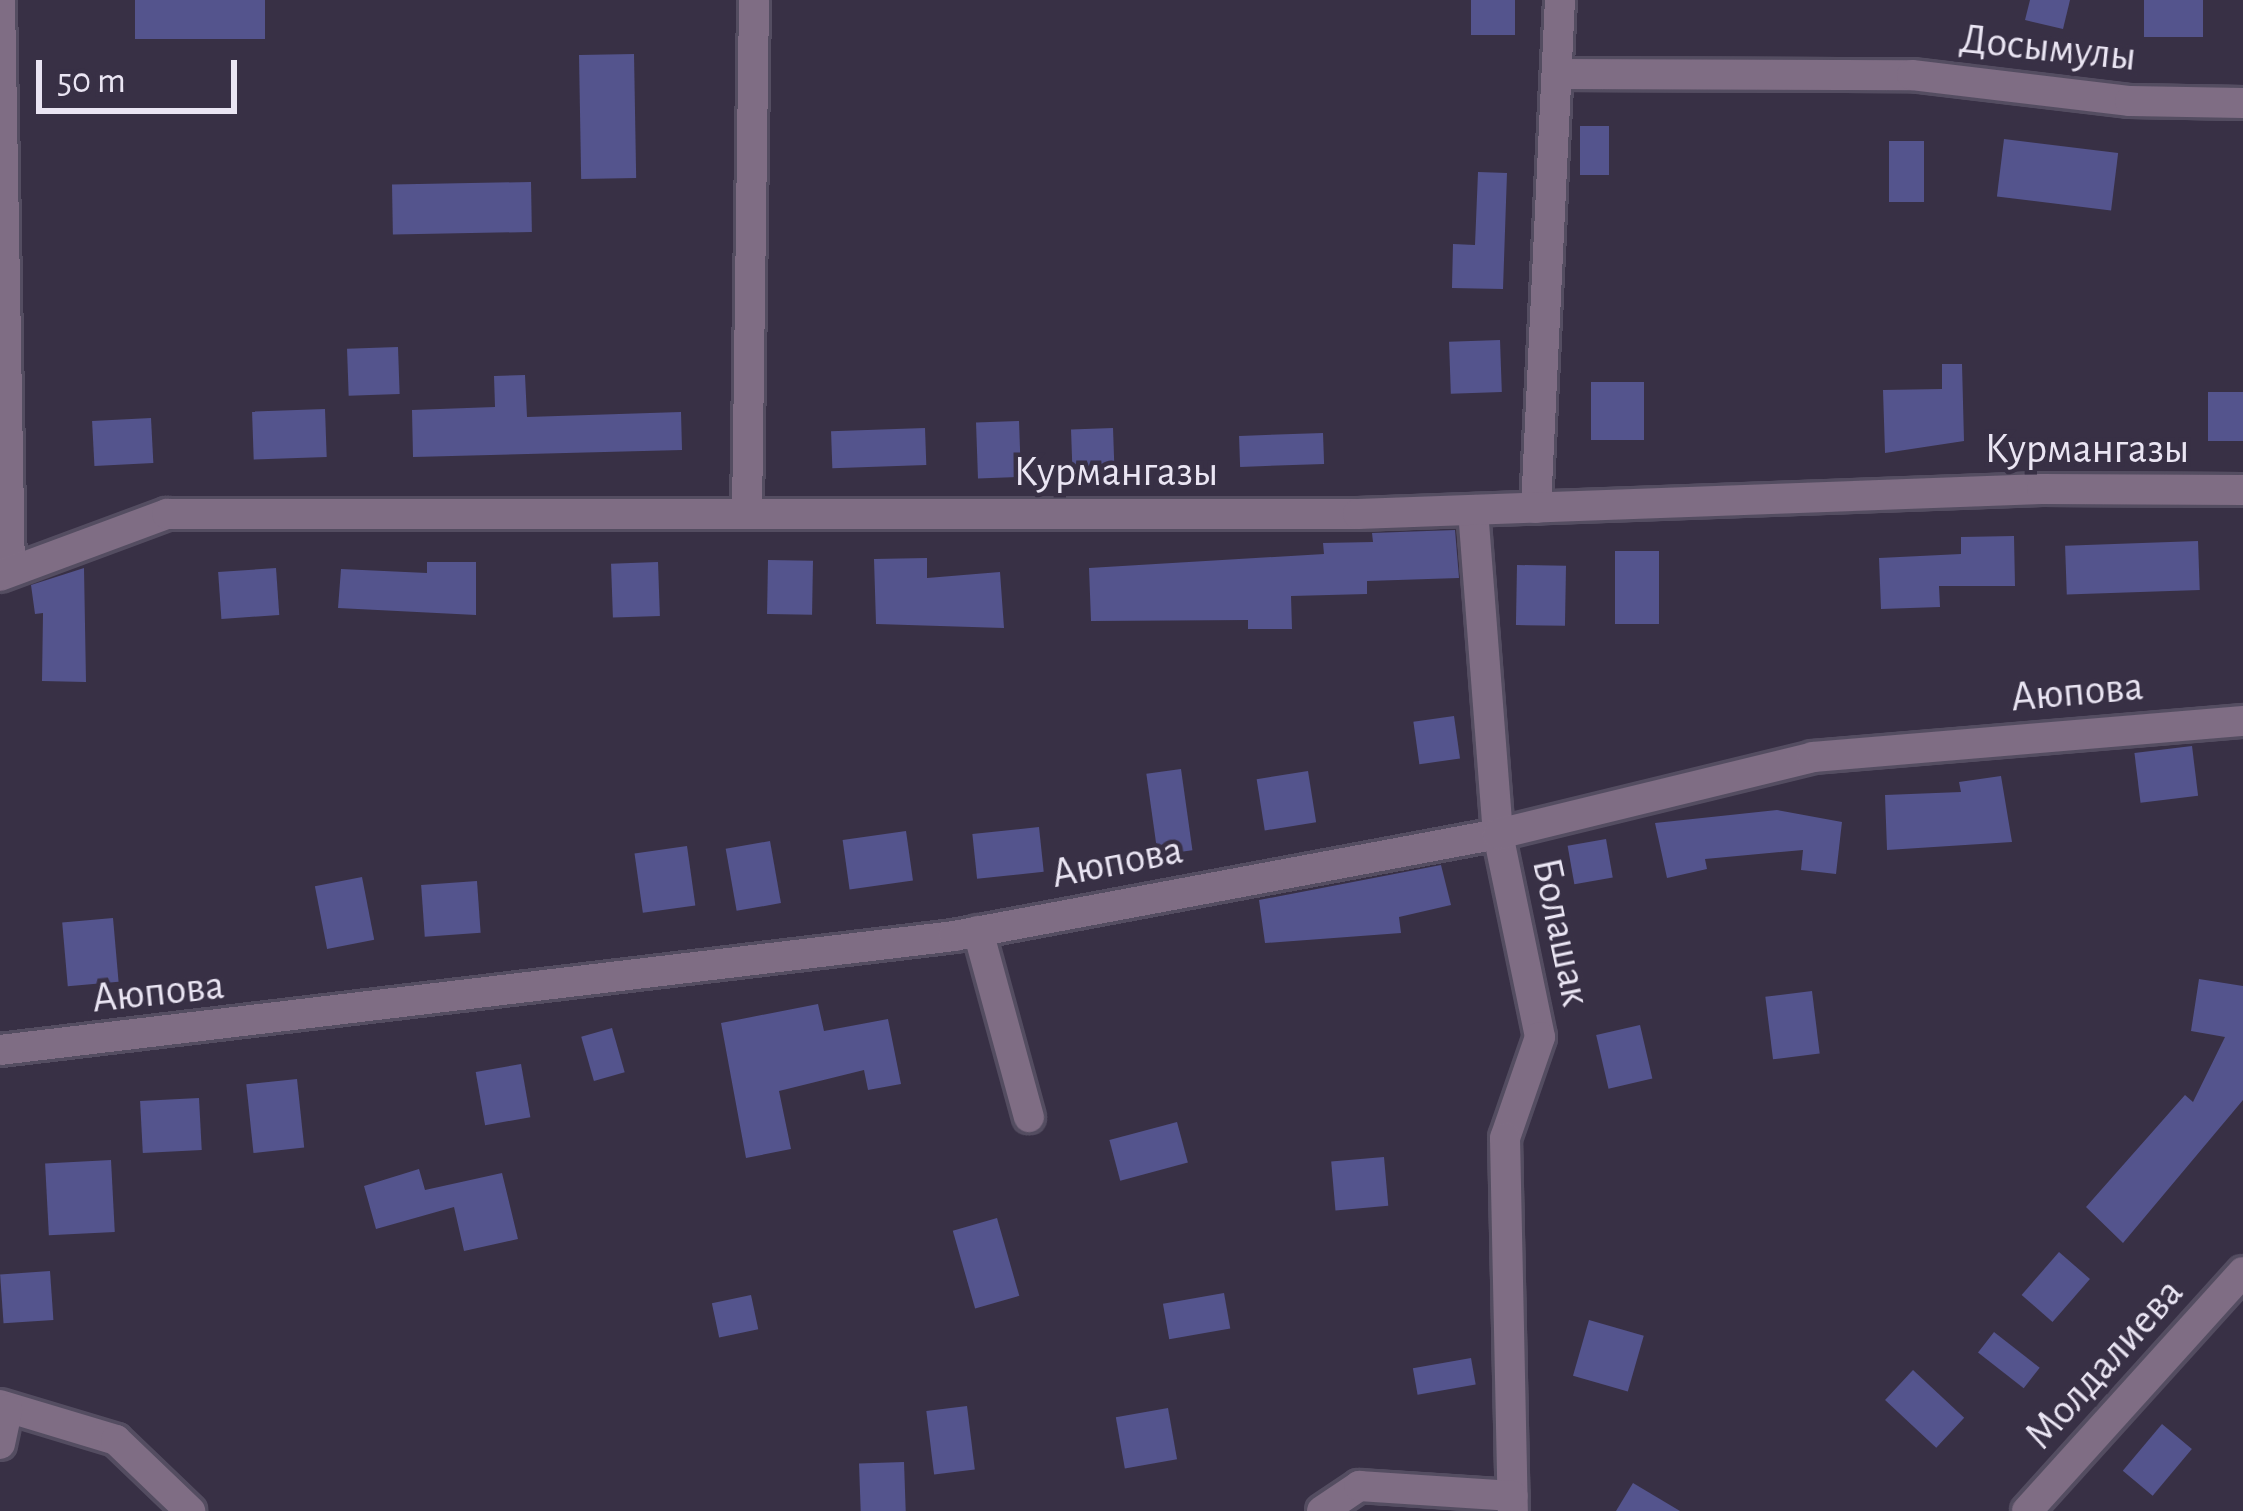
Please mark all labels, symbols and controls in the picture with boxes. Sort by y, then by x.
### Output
street label: Досымулы [1957,14,2139,82]
scale bar [42,36,243,110]
text: 50 m [57,63,126,99]
street label: Курмангазы [1985,424,2189,474]
street label: Курмангазы [1014,447,1218,497]
street label: Аюпова [2009,661,2145,723]
street label: Аюпова [1047,825,1187,899]
street label: Болашак [1521,853,1601,1011]
street label: Аюпова [89,960,227,1024]
street label: Молдалиева [2014,1268,2194,1460]

